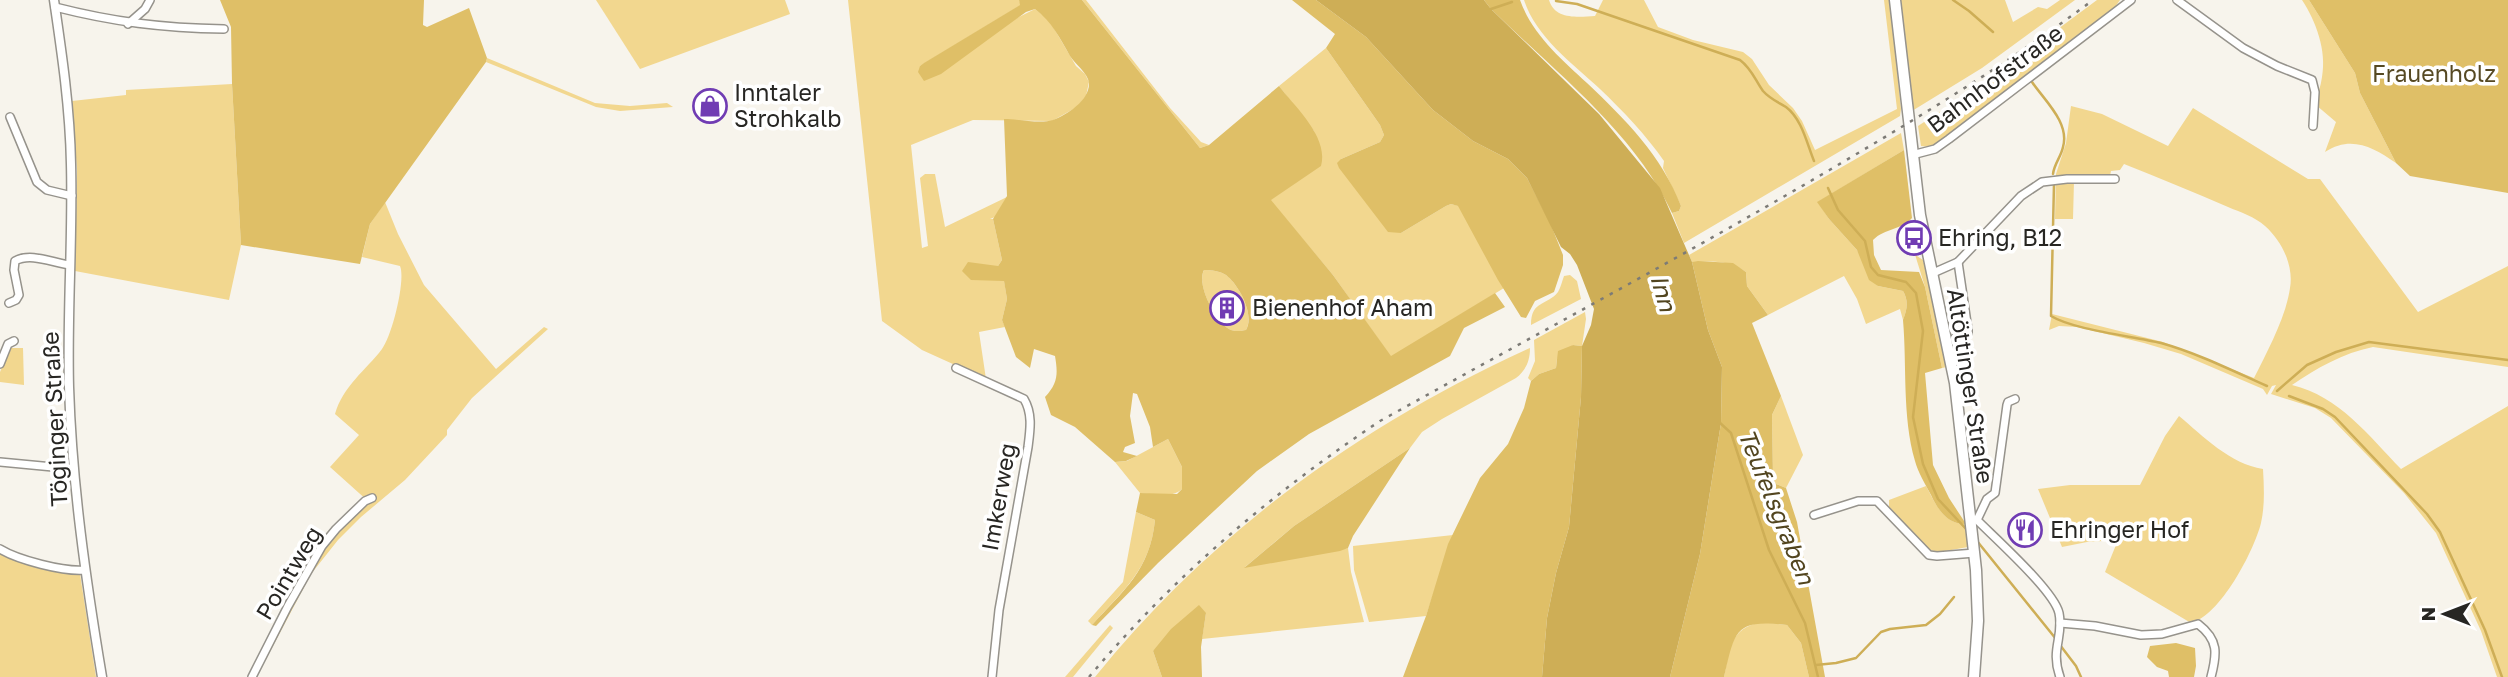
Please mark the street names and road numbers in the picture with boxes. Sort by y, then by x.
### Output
street label: Bahnhofstraße [1921,18,2068,138]
street label: Altöttinger Straße [1942,286,2000,486]
street label: Töginger Straße [35,331,73,507]
street label: Imkerweg [975,441,1021,553]
street label: Pointweg [249,521,327,624]

